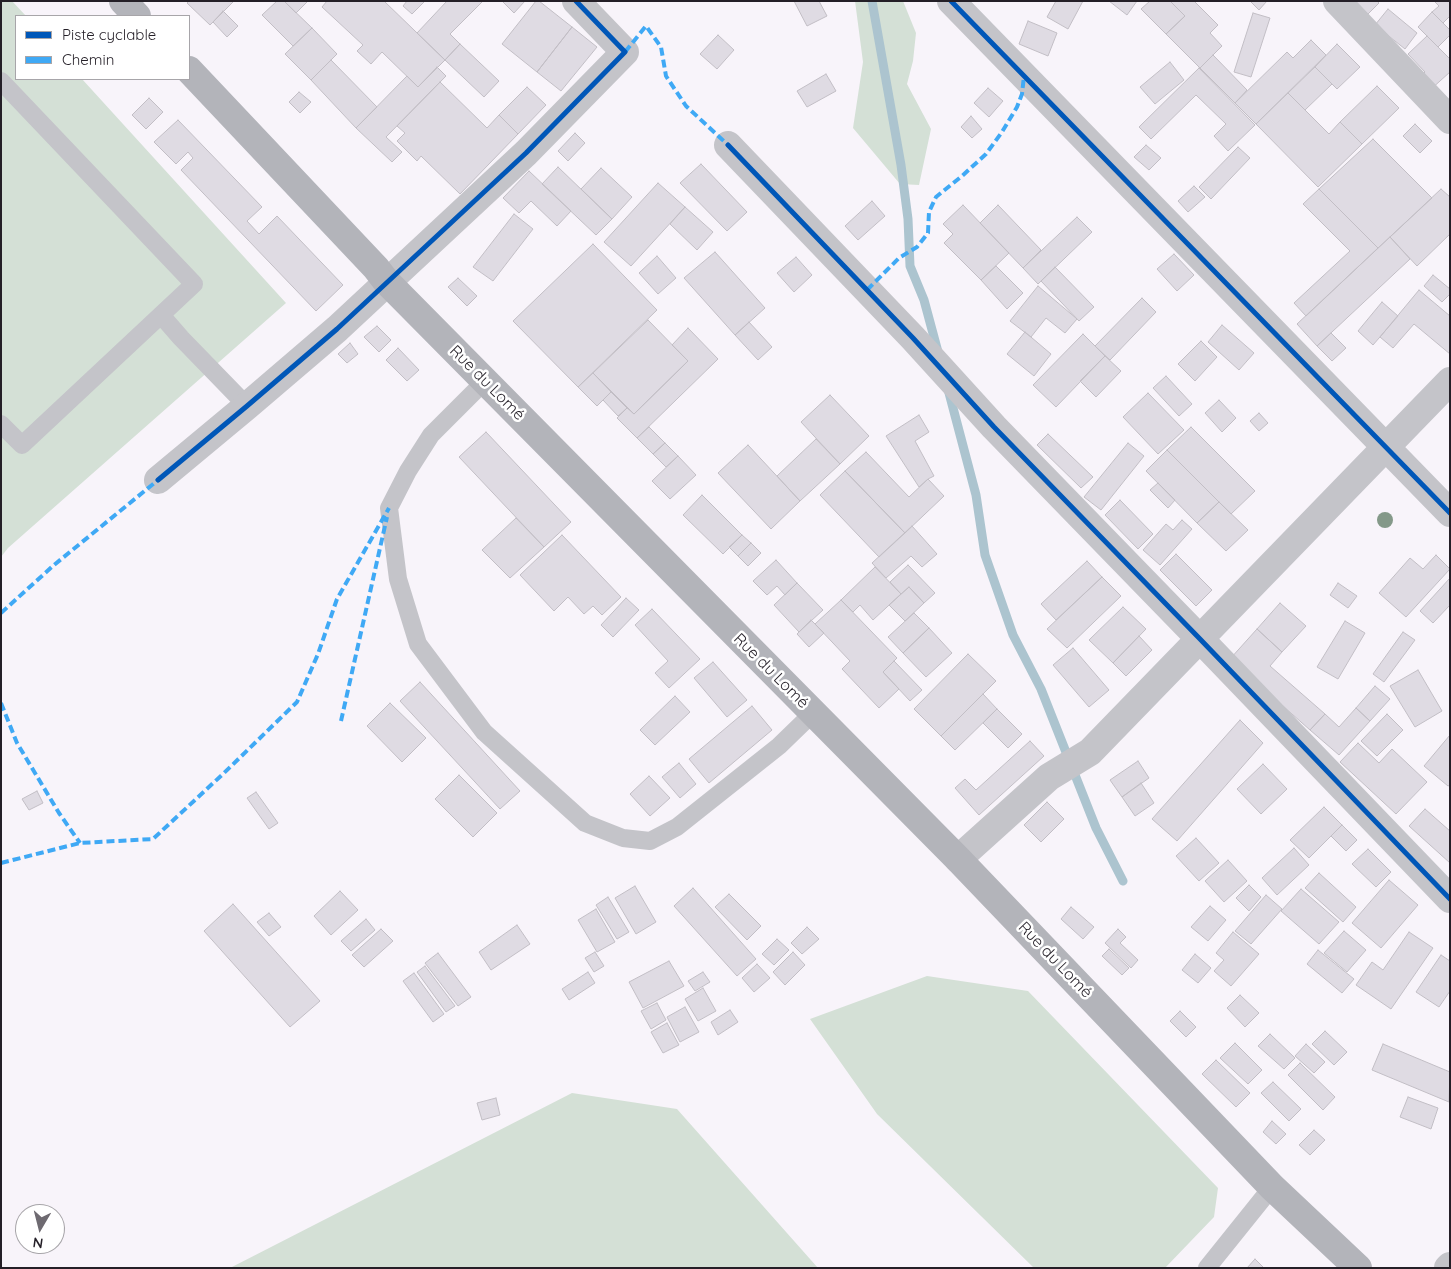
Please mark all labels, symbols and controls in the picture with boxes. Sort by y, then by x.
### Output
legend [15,15,190,80]
text: Piste cyclable [62,25,156,44]
text: Chemin [62,50,114,69]
street label: Rue du Lomé [445,341,529,425]
street label: Rue du Lomé [729,629,813,713]
street label: Rue du Lomé [1014,918,1096,1002]
north arrow [15,1204,65,1254]
text: N [32,1233,44,1252]

